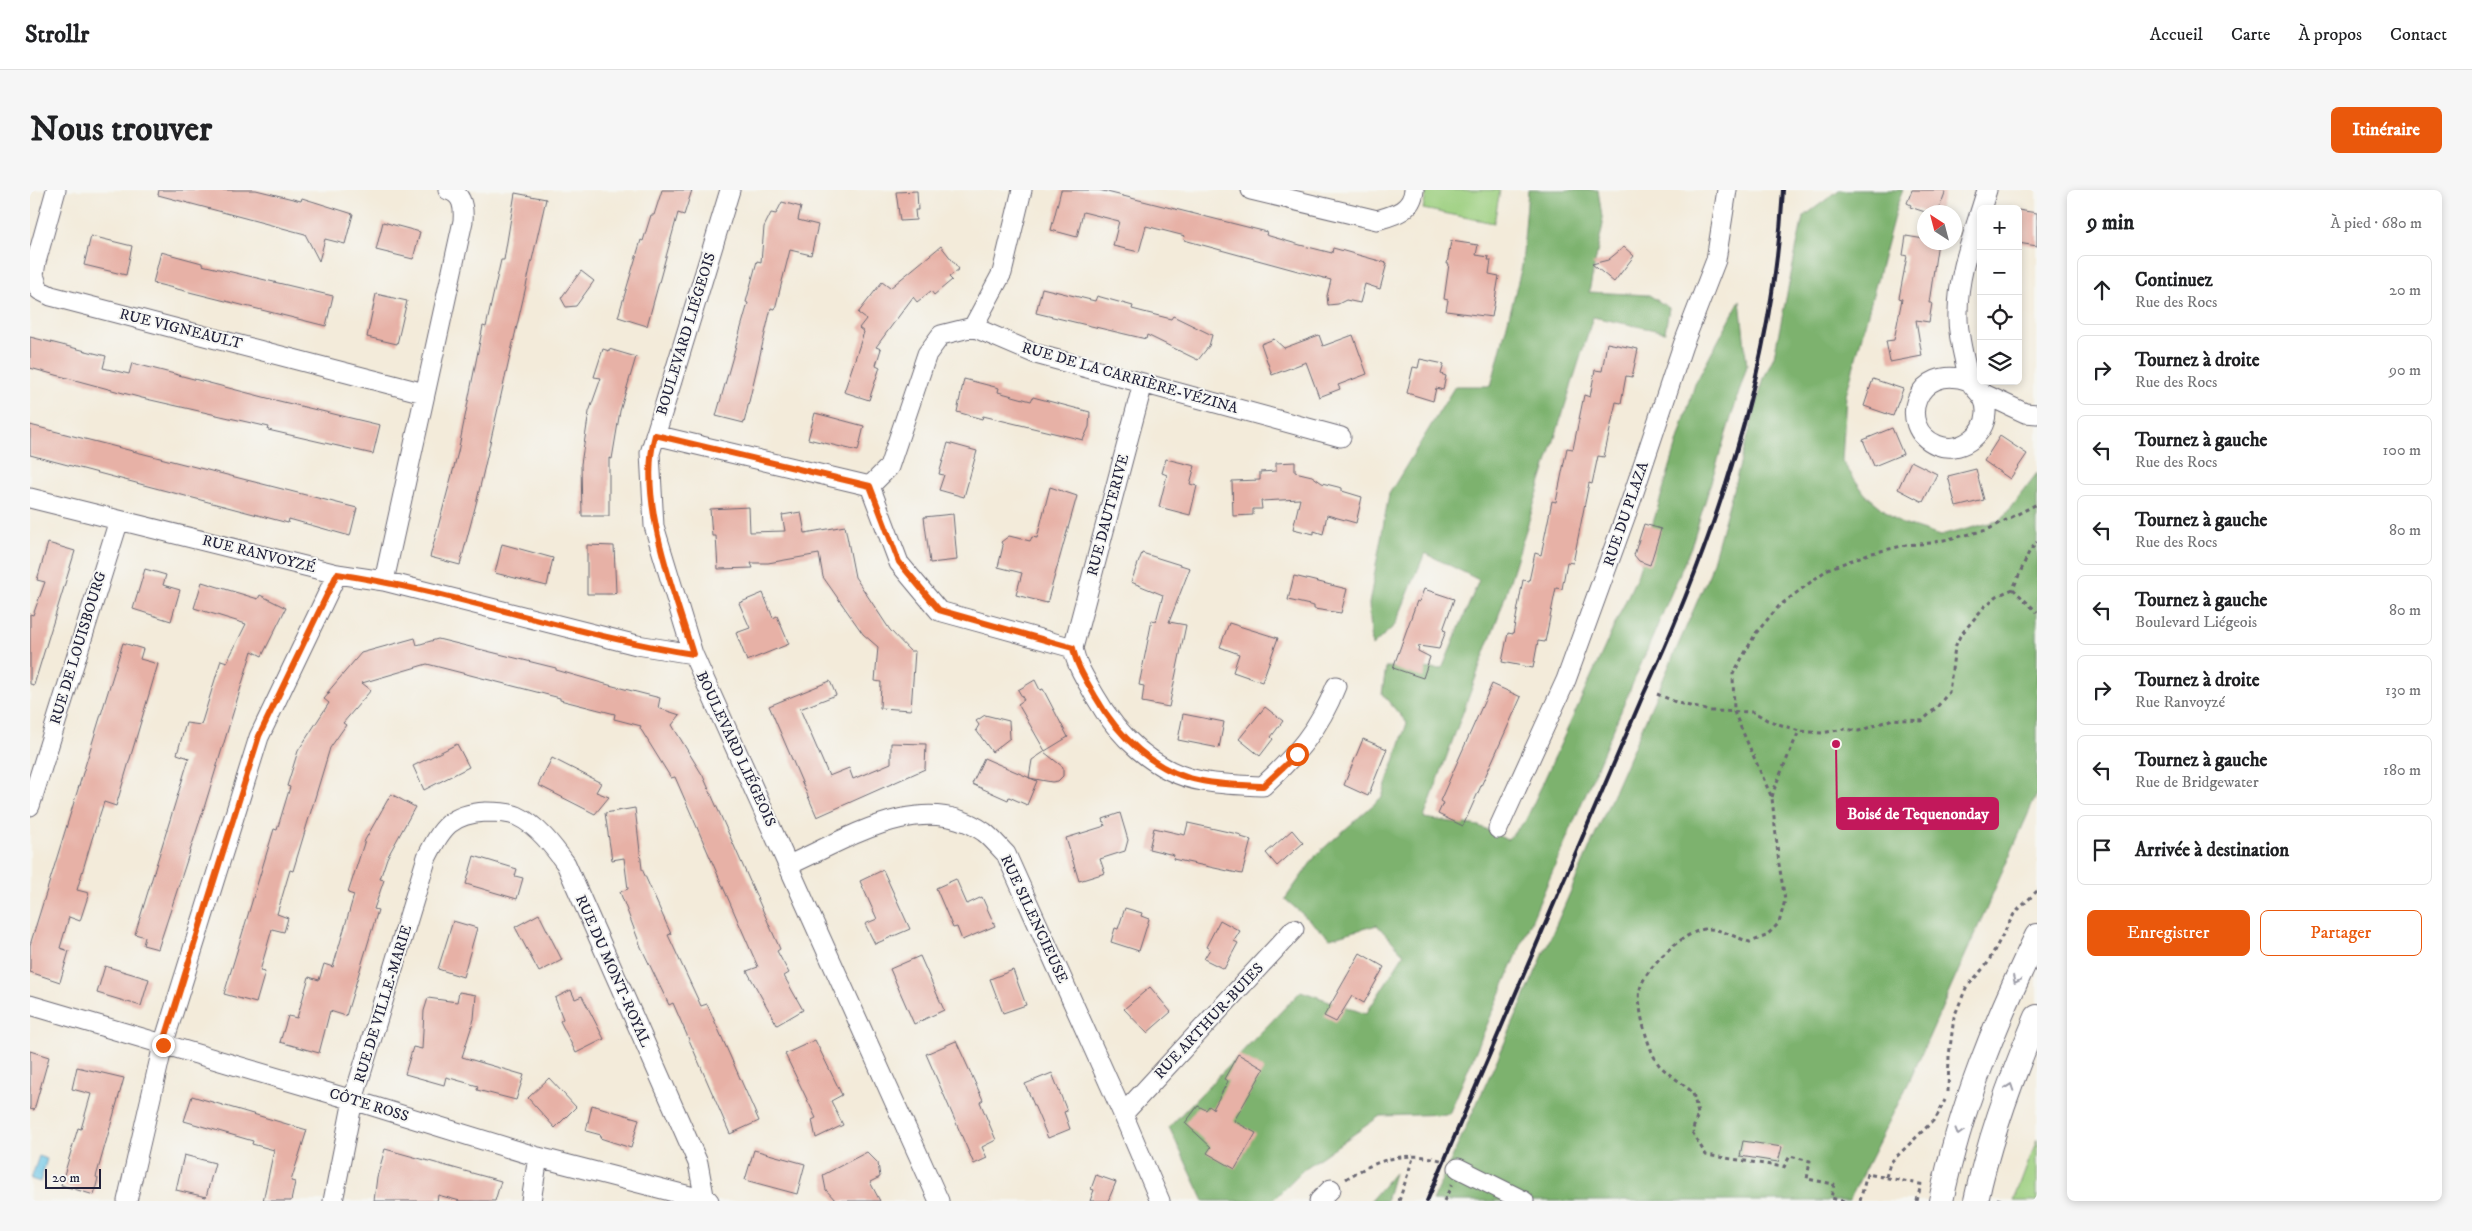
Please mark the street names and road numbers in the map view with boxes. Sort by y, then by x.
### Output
street label: BOULEVARD LIÉGEOIS [652,250,720,418]
street label: RUE VIGNEAULT [118,305,245,354]
street label: RUE DE LA CARRIÈRE-VÉZINA [1020,338,1241,418]
street label: RUE DAUTERIVE [1083,452,1133,578]
street label: RUE DU PLAZA [1599,459,1653,569]
street label: RUE RANVOYZÉ [200,531,318,577]
street label: RUE DE LOUISBOURG [46,569,110,727]
street label: BOULEVARD LIÉGEOIS [692,668,780,830]
street label: RUE SILENCIEUSE [996,852,1072,987]
street label: RUE DU MONT-ROYAL [571,892,655,1050]
street label: RUE DE VILLE-MARIE [350,922,416,1085]
street label: RUE ARTHUR-BUIES [1150,959,1268,1083]
street label: CÔTE ROSS [327,1084,411,1126]

